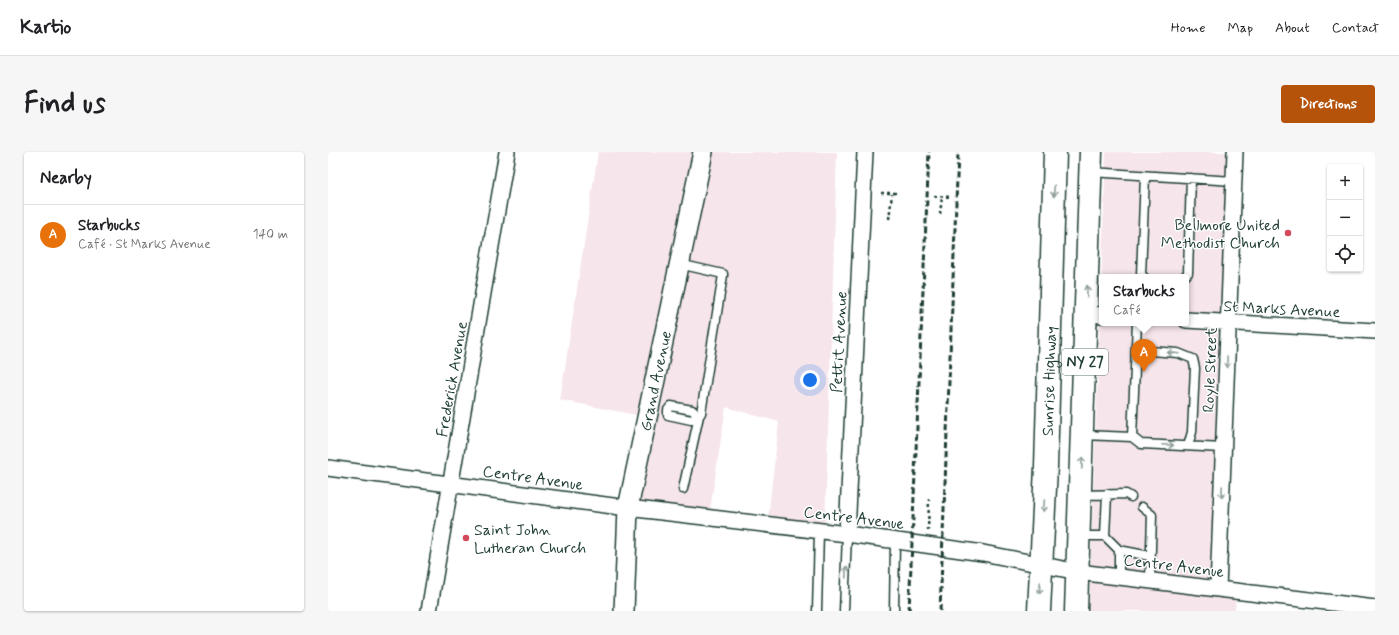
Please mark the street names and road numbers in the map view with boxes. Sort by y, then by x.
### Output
street label: Pettit Avenue [826,291,853,393]
street label: St Marks Avenue [1223,296,1341,323]
street label: Frederick Avenue [432,320,473,439]
street label: Sunrise Highway [1038,326,1062,437]
street label: Royle Street [1199,326,1223,413]
street label: Grand Avenue [635,329,677,433]
road number: NY 27 [1062,349,1108,375]
street label: Centre Avenue [481,461,585,496]
street label: Centre Avenue [802,502,906,535]
street label: Centre Avenue [1122,550,1226,583]

